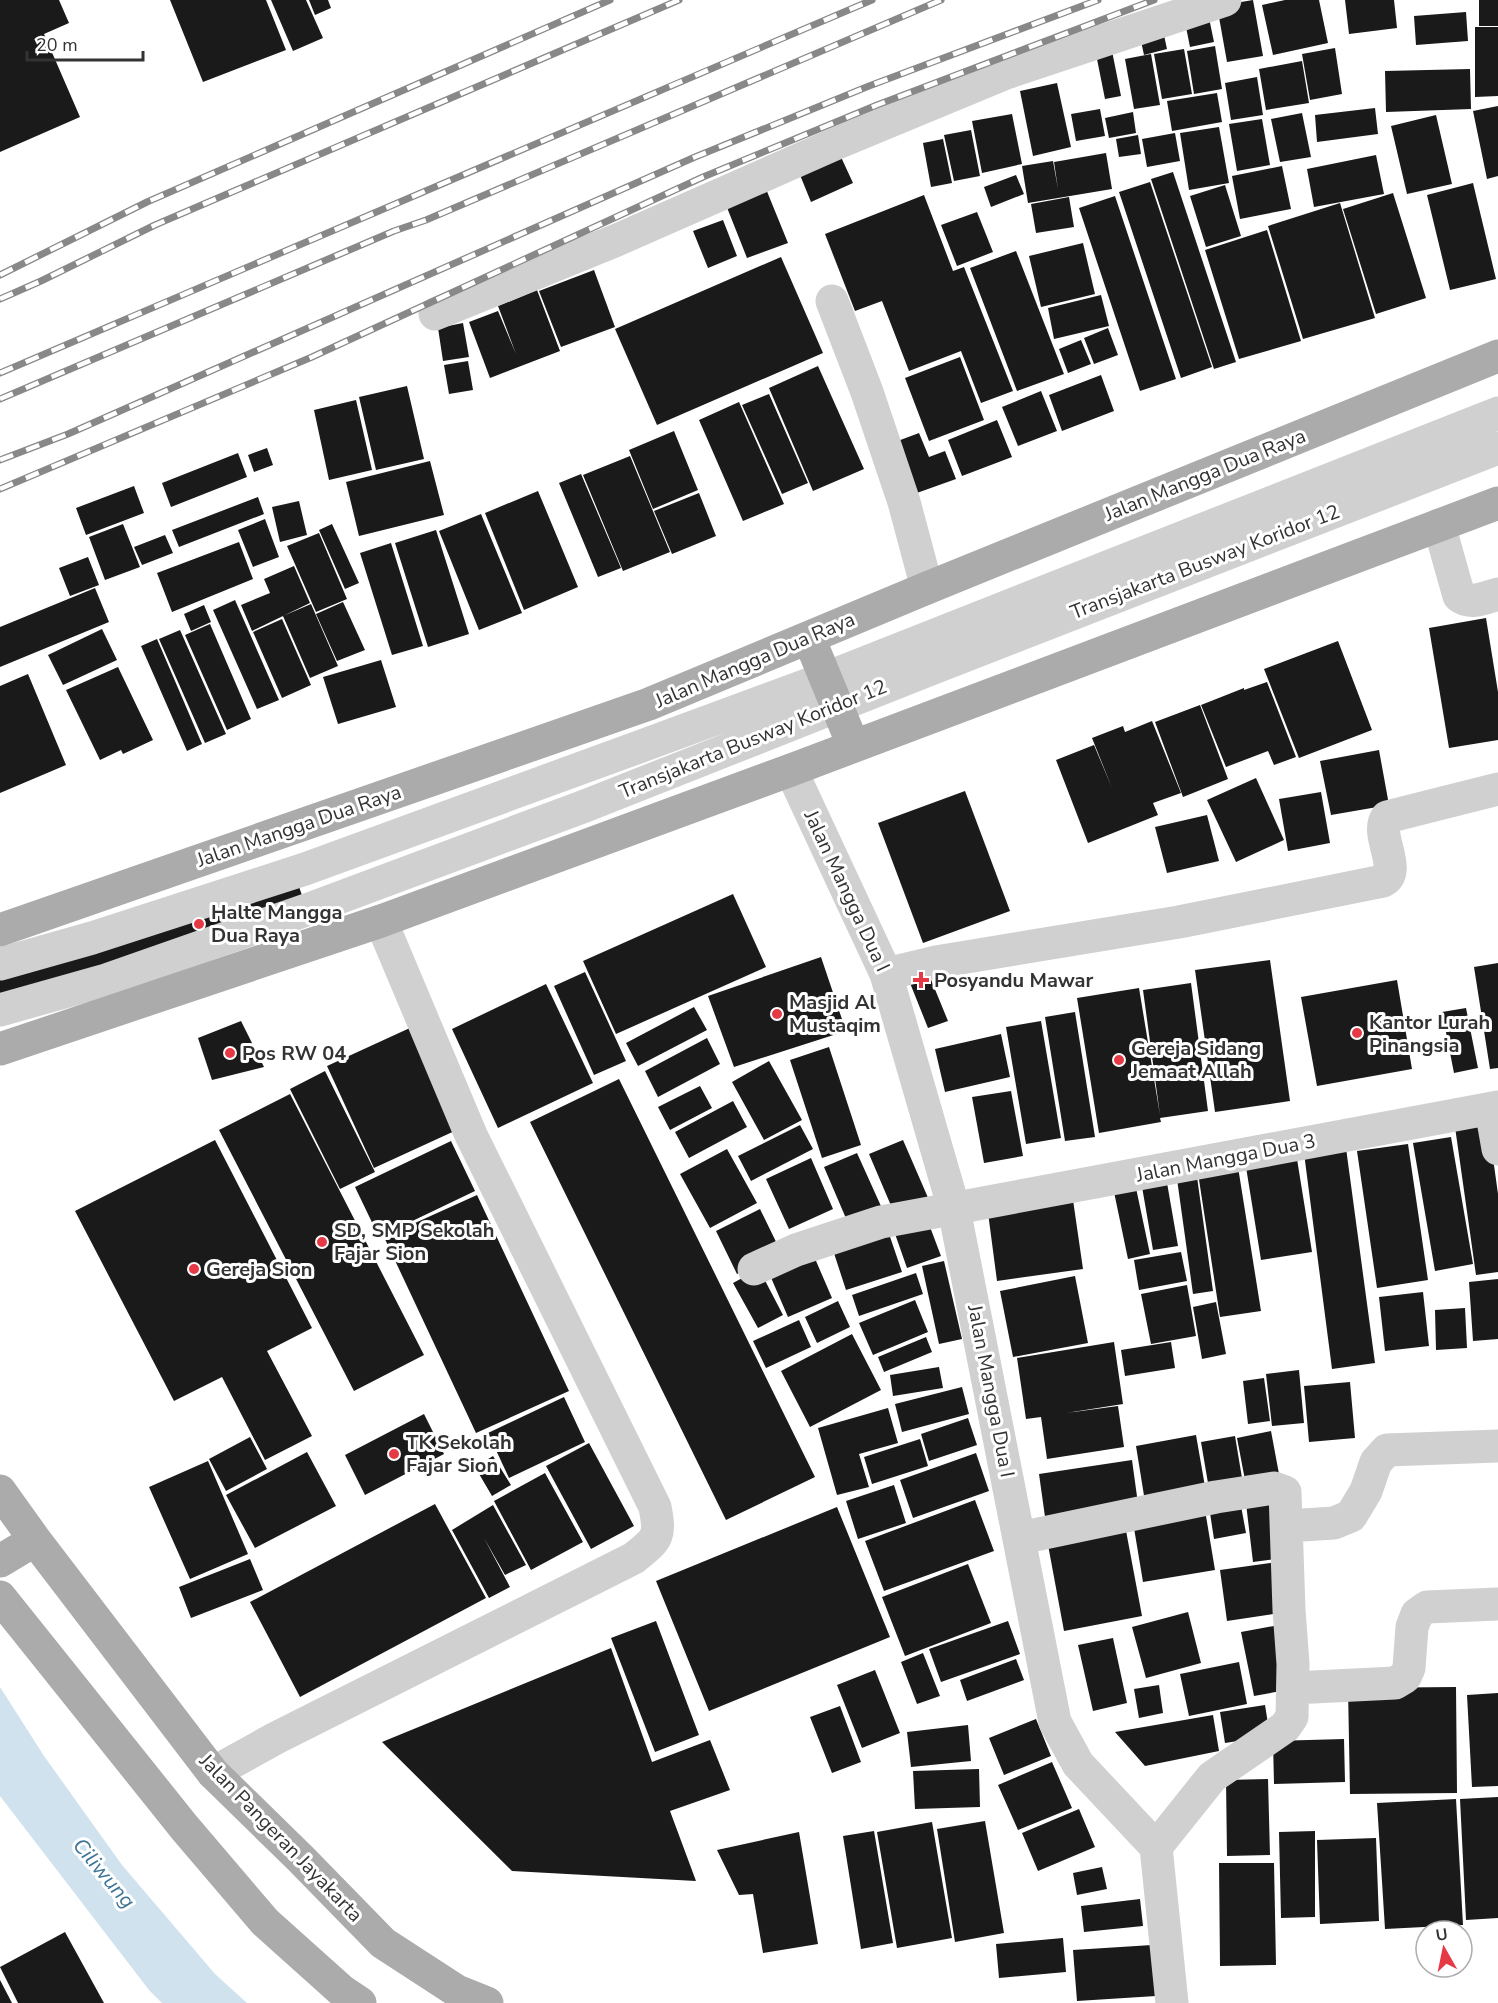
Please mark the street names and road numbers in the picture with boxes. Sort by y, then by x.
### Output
street label: Jalan Mangga Dua Raya [1099,422,1310,528]
street label: Transjakarta Busway Koridor 12 [1066,498,1344,626]
street label: Jalan Mangga Dua Raya [650,606,859,715]
street label: Transjakarta Busway Koridor 12 [615,673,891,805]
street label: Jalan Mangga Dua Raya [192,778,405,874]
street label: Jalan Mangga Dua I [797,805,896,976]
street label: Jalan Mangga Dua 3 [1133,1127,1318,1189]
street label: Jalan Mangga Dua I [961,1301,1021,1480]
street label: Jalan Pangeran Jayakarta [193,1747,369,1928]

